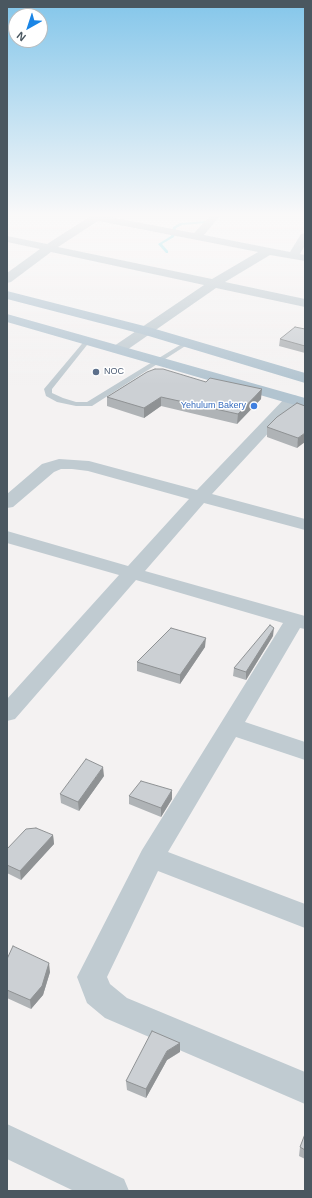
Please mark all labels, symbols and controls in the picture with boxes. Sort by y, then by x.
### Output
north arrow [8,8,48,48]
text: N [14,29,28,44]
marker: NOC [91,367,101,377]
place label: NOC [104,367,124,377]
place label: Yehulum Bakery [181,401,246,411]
marker: Yehulum Bakery [249,401,259,411]

